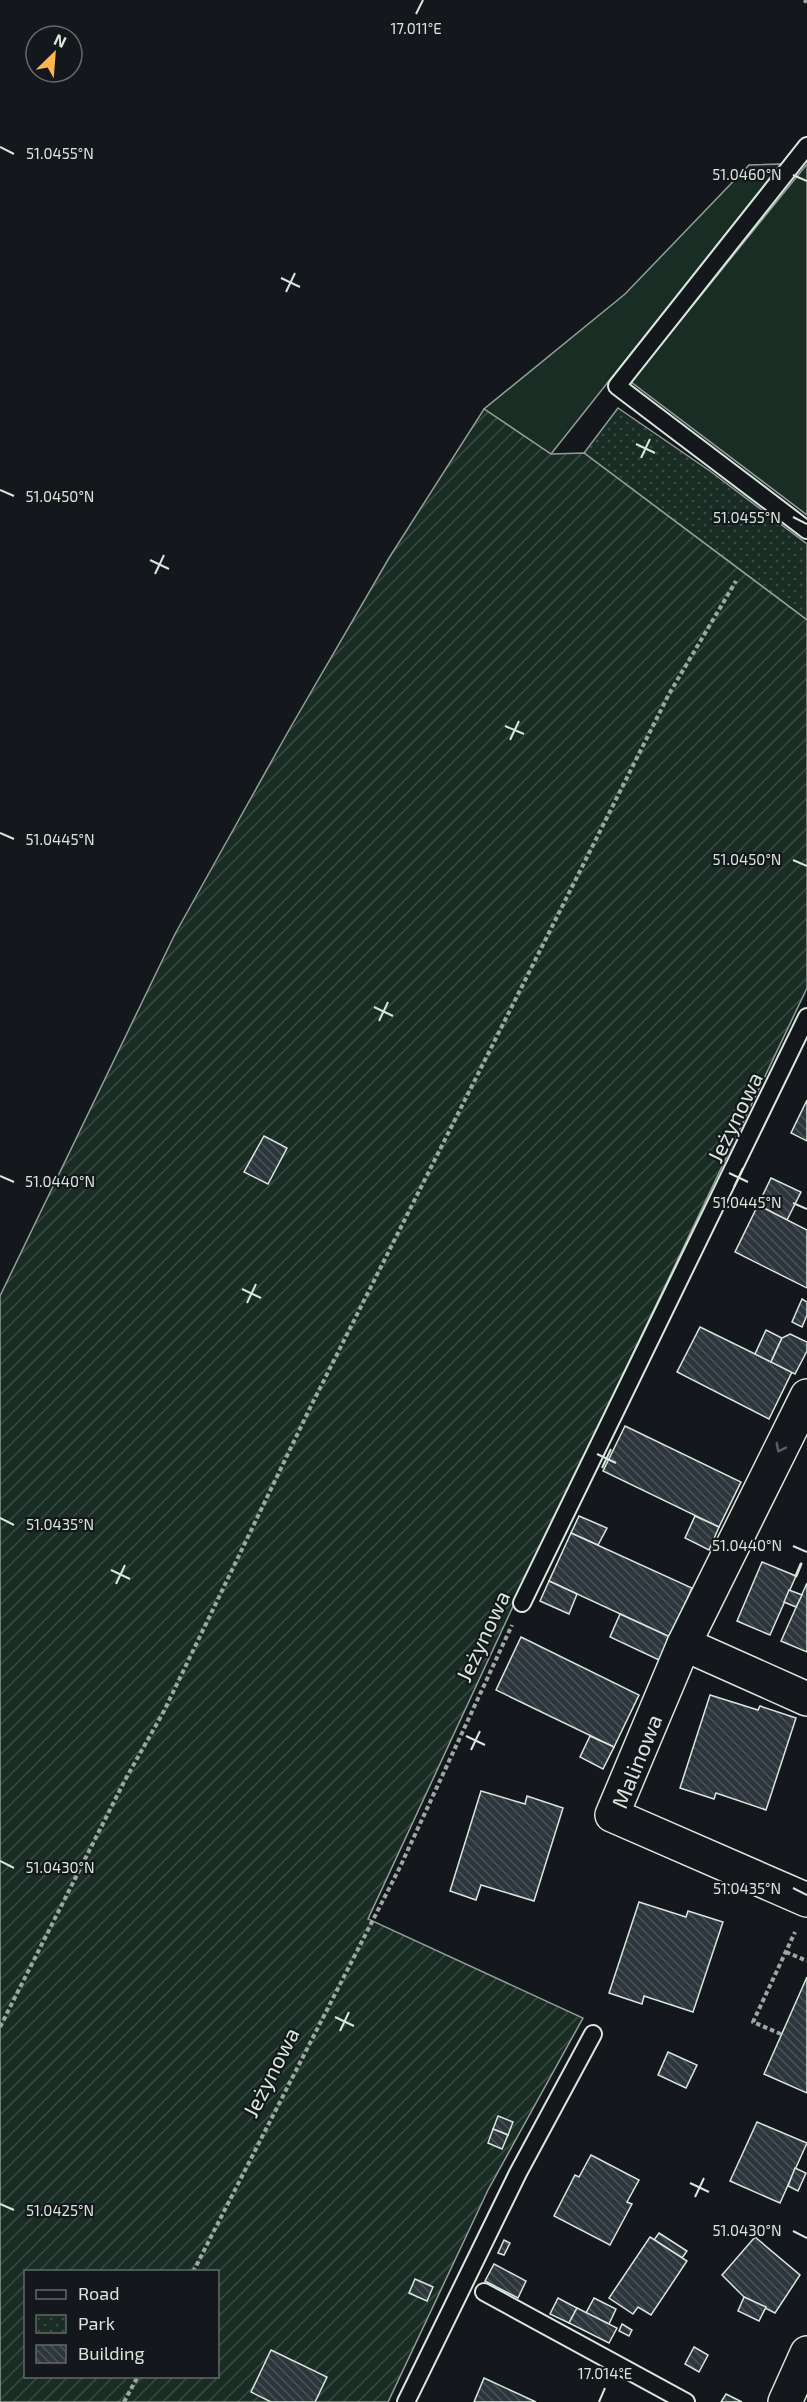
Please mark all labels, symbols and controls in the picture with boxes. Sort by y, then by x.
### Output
text: 17.011°E [390,19,442,37]
north arrow [24,24,84,84]
text: N [51,29,70,51]
text: 51.0455°N [26,144,94,162]
text: 51.0460°N [712,165,782,183]
text: 51.0450°N [26,487,94,505]
text: 51.0455°N [713,508,781,526]
text: 51.0445°N [25,830,95,848]
text: 51.0450°N [713,850,781,868]
street label: Jeżynowa [701,1067,767,1167]
text: 51.0440°N [25,1172,95,1190]
text: 51.0445°N [712,1193,782,1211]
one-way arrow [776,1442,788,1453]
text: 51.0435°N [26,1515,94,1533]
text: 51.0440°N [712,1536,782,1554]
street label: Jeżynowa [450,1586,514,1686]
street label: Malinowa [605,1710,667,1812]
text: 51.0430°N [25,1858,95,1876]
text: 51.0435°N [713,1879,781,1897]
street label: Jeżynowa [236,2023,304,2121]
text: 51.0425°N [26,2201,94,2219]
text: 51.0430°N [712,2221,782,2239]
legend [24,2270,219,2378]
text: Road [78,2282,119,2304]
text: Park [78,2312,115,2334]
text: Building [78,2342,145,2364]
text: 17.014°E [578,2364,632,2382]

